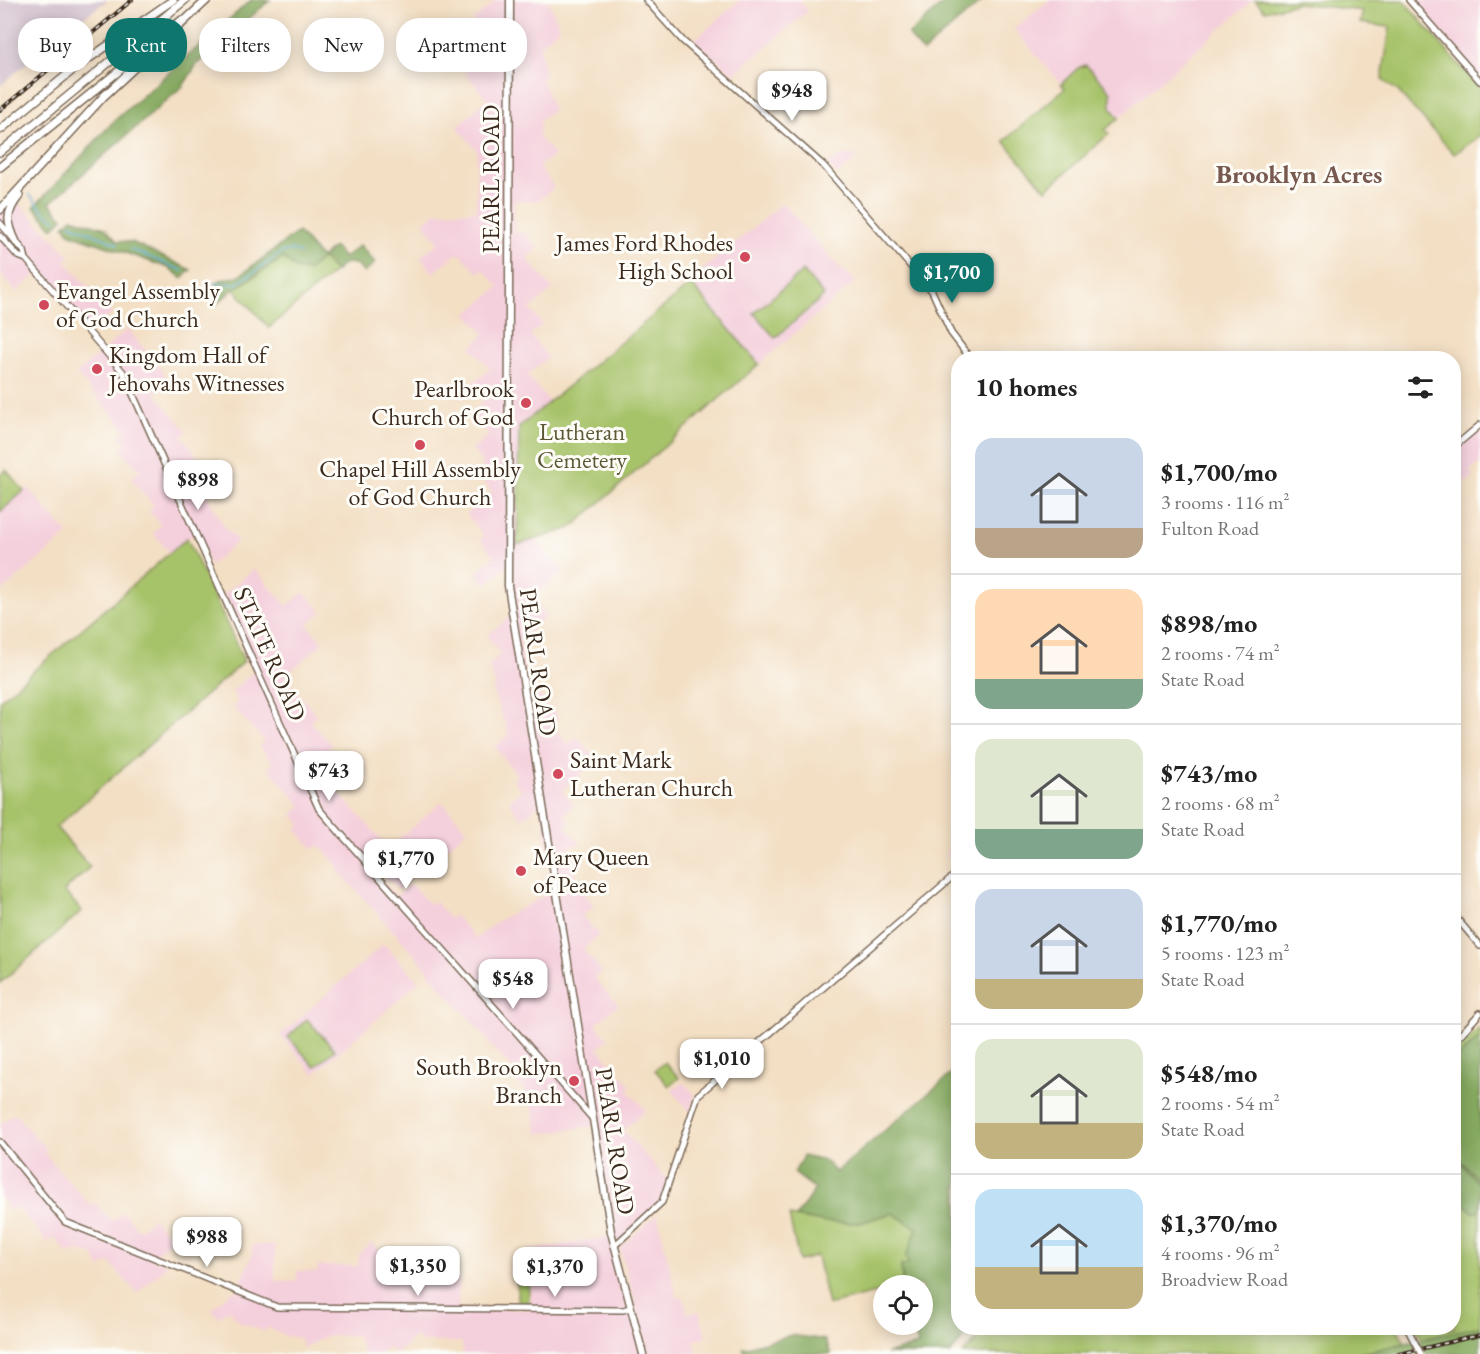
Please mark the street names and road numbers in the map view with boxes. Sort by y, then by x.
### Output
street label: PEARL ROAD [475,105,506,253]
street label: STATE ROAD [227,582,314,726]
street label: PEARL ROAD [513,586,564,738]
street label: PEARL ROAD [589,1065,642,1217]

